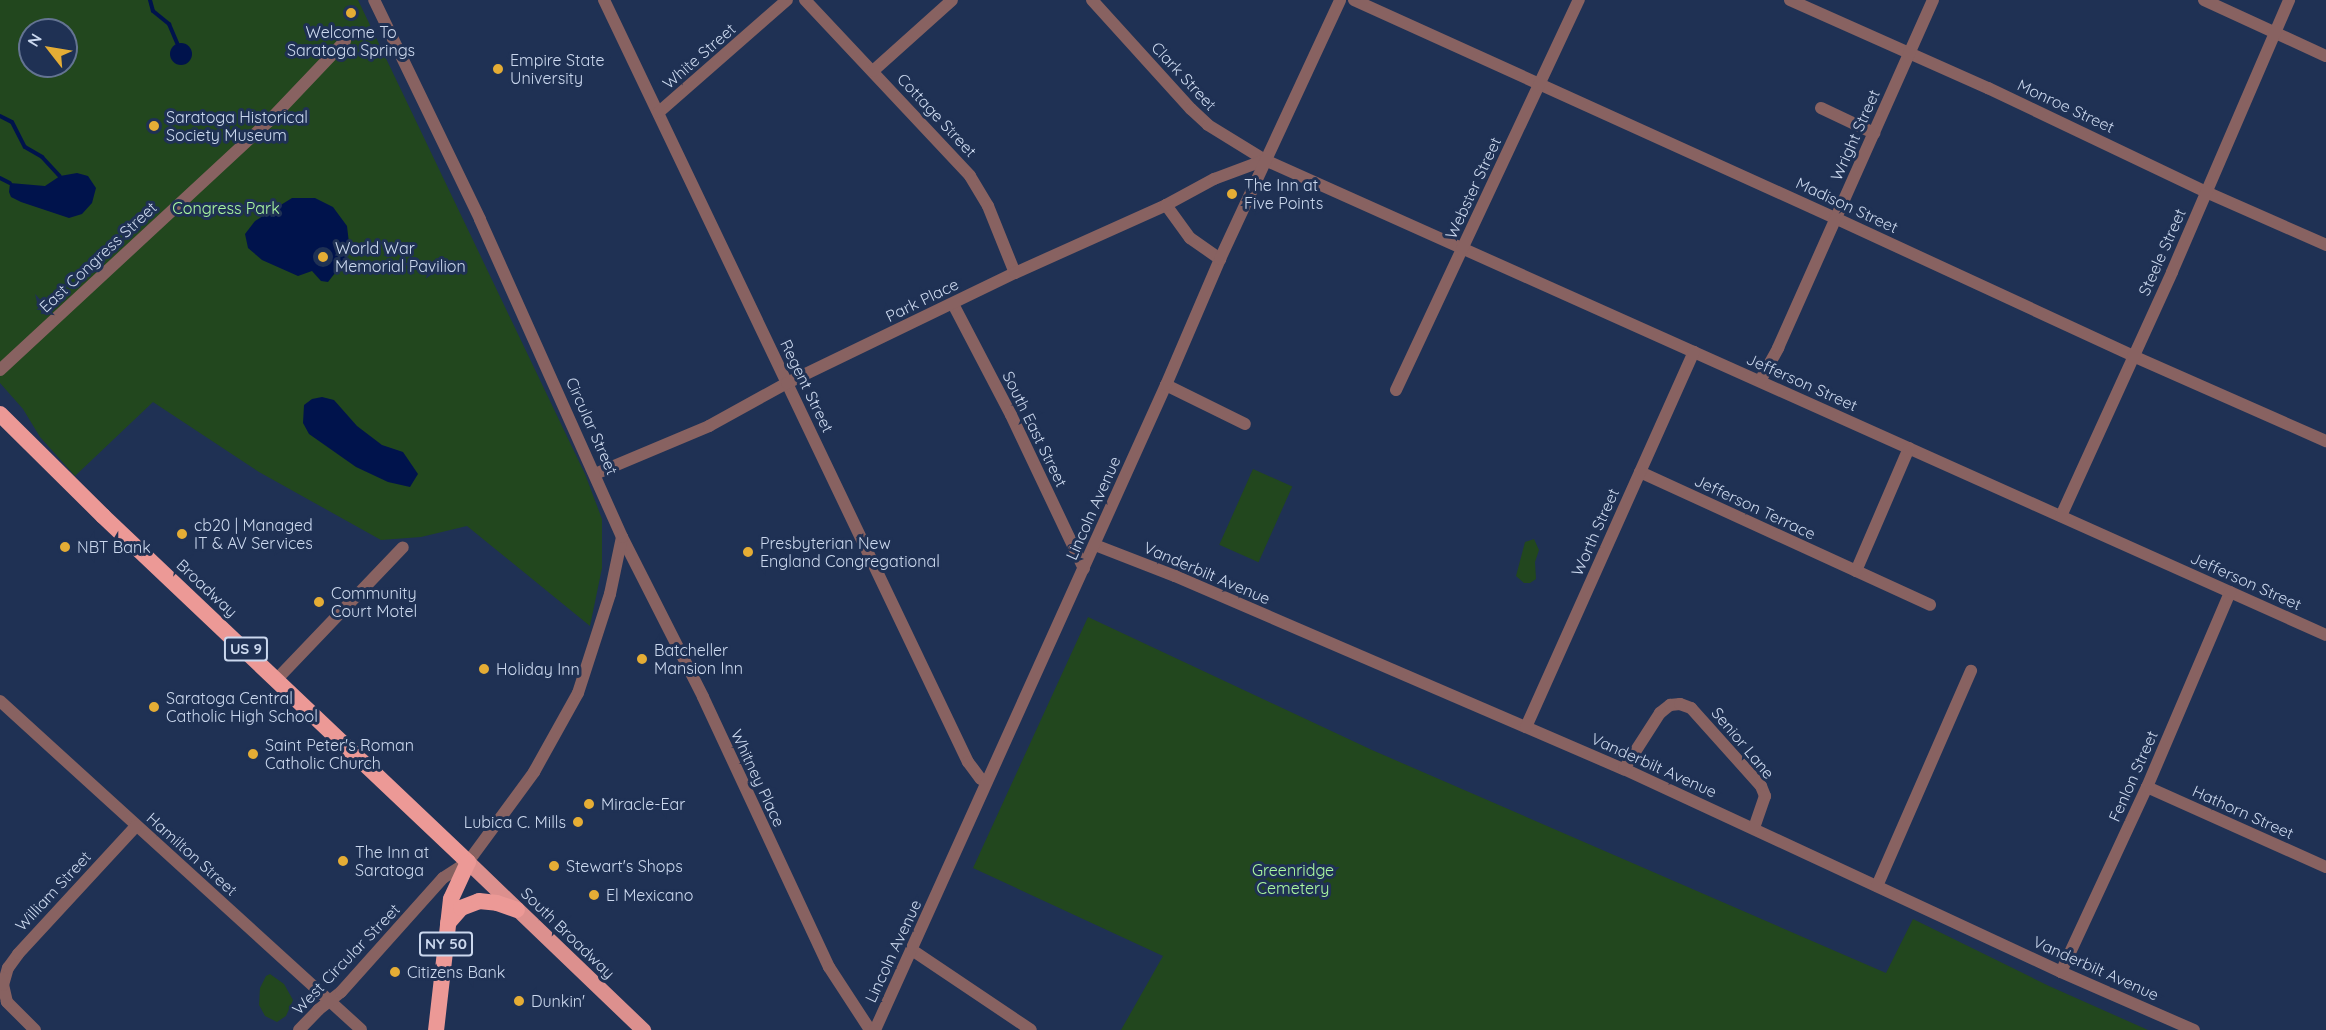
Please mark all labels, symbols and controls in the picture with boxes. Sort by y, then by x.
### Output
marker: Welcome To Saratoga Springs [344,6,358,20]
north arrow [18,18,78,78]
street label: White Street [659,19,739,93]
place label: Welcome To Saratoga Springs [287,22,415,60]
text: N [23,30,46,50]
street label: Clark Street [1147,38,1221,114]
place label: Empire State University [510,50,605,88]
marker: Empire State University [491,62,505,76]
street label: Cottage Street [893,69,981,161]
street label: Monroe Street [2014,75,2118,137]
street label: Wright Street [1826,87,1884,183]
place label: Saratoga Historical Society Museum [166,107,308,145]
marker: Saratoga Historical Society Museum [147,119,161,133]
street label: Webster Street [1441,134,1505,242]
street label: Madison Street [1793,173,1901,237]
place label: The Inn at Five Points [1244,175,1323,213]
marker: The Inn at Five Points [1225,187,1239,201]
street label: East Congress Street [35,198,161,316]
park label: Congress Park [172,198,280,218]
street label: Steele Street [2134,206,2190,298]
place label: World War Memorial Pavilion [335,238,466,276]
marker: World War Memorial Pavilion [316,250,330,264]
street label: Park Place [883,274,961,326]
street label: Regent Street [776,336,838,436]
street label: Jefferson Street [1744,349,1860,415]
street label: South East Street [999,368,1071,490]
street label: Circular Street [562,374,622,478]
street label: Lincoln Avenue [1062,453,1124,563]
street label: Jefferson Terrace [1691,470,1819,544]
street label: Worth Street [1567,485,1623,579]
place label: cb20 | Managed IT & AV Services [194,515,313,553]
marker: cb20 | Managed IT & AV Services [175,527,189,541]
place label: Presbyterian New England Congregational [760,533,940,571]
place label: NBT Bank [77,537,151,557]
street label: Vanderbilt Avenue [1141,538,1273,608]
marker: NBT Bank [58,540,72,554]
marker: Presbyterian New England Congregational [741,545,755,559]
street label: Jefferson Street [2188,548,2304,614]
street label: Broadway [173,555,241,621]
place label: Community Court Motel [331,583,417,621]
marker: Community Court Motel [312,595,326,609]
road number: US 9 [224,637,268,661]
place label: Batcheller Mansion Inn [654,640,743,678]
marker: Batcheller Mansion Inn [635,652,649,666]
place label: Holiday Inn [496,659,580,679]
marker: Holiday Inn [477,662,491,676]
place label: Saratoga Central Catholic High School [166,688,318,726]
marker: Saratoga Central Catholic High School [147,700,161,714]
street label: Senior Lane [1708,703,1778,783]
street label: Whitney Place [727,726,789,830]
street label: Fenlon Street [2104,727,2162,825]
street label: Vanderbilt Avenue [1588,729,1720,801]
place label: Saint Peter's Roman Catholic Church [265,735,414,773]
marker: Saint Peter's Roman Catholic Church [246,747,260,761]
street label: Hathorn Street [2189,781,2297,843]
place label: Miracle-Ear [601,794,685,814]
marker: Miracle-Ear [582,797,596,811]
street label: Hamilton Street [143,808,241,900]
place label: Lubica C. Mills [464,812,566,832]
marker: Lubica C. Mills [571,815,585,829]
place label: The Inn at Saratoga [355,842,429,880]
street label: William Street [11,847,95,935]
marker: The Inn at Saratoga [336,854,350,868]
place label: Stewart's Shops [566,856,683,876]
marker: Stewart's Shops [547,859,561,873]
park label: Greenridge Cemetery [1252,860,1334,898]
street label: South Broadway [517,883,619,983]
place label: El Mexicano [606,885,693,905]
marker: El Mexicano [587,888,601,902]
street label: Lincoln Avenue [861,897,925,1005]
street label: West Circular Street [288,900,404,1018]
road number: NY 50 [418,932,474,956]
street label: Vanderbilt Avenue [2030,932,2162,1004]
place label: Citizens Bank [407,962,505,982]
marker: Citizens Bank [388,965,402,979]
place label: Dunkin' [531,991,585,1011]
marker: Dunkin' [512,994,526,1008]

